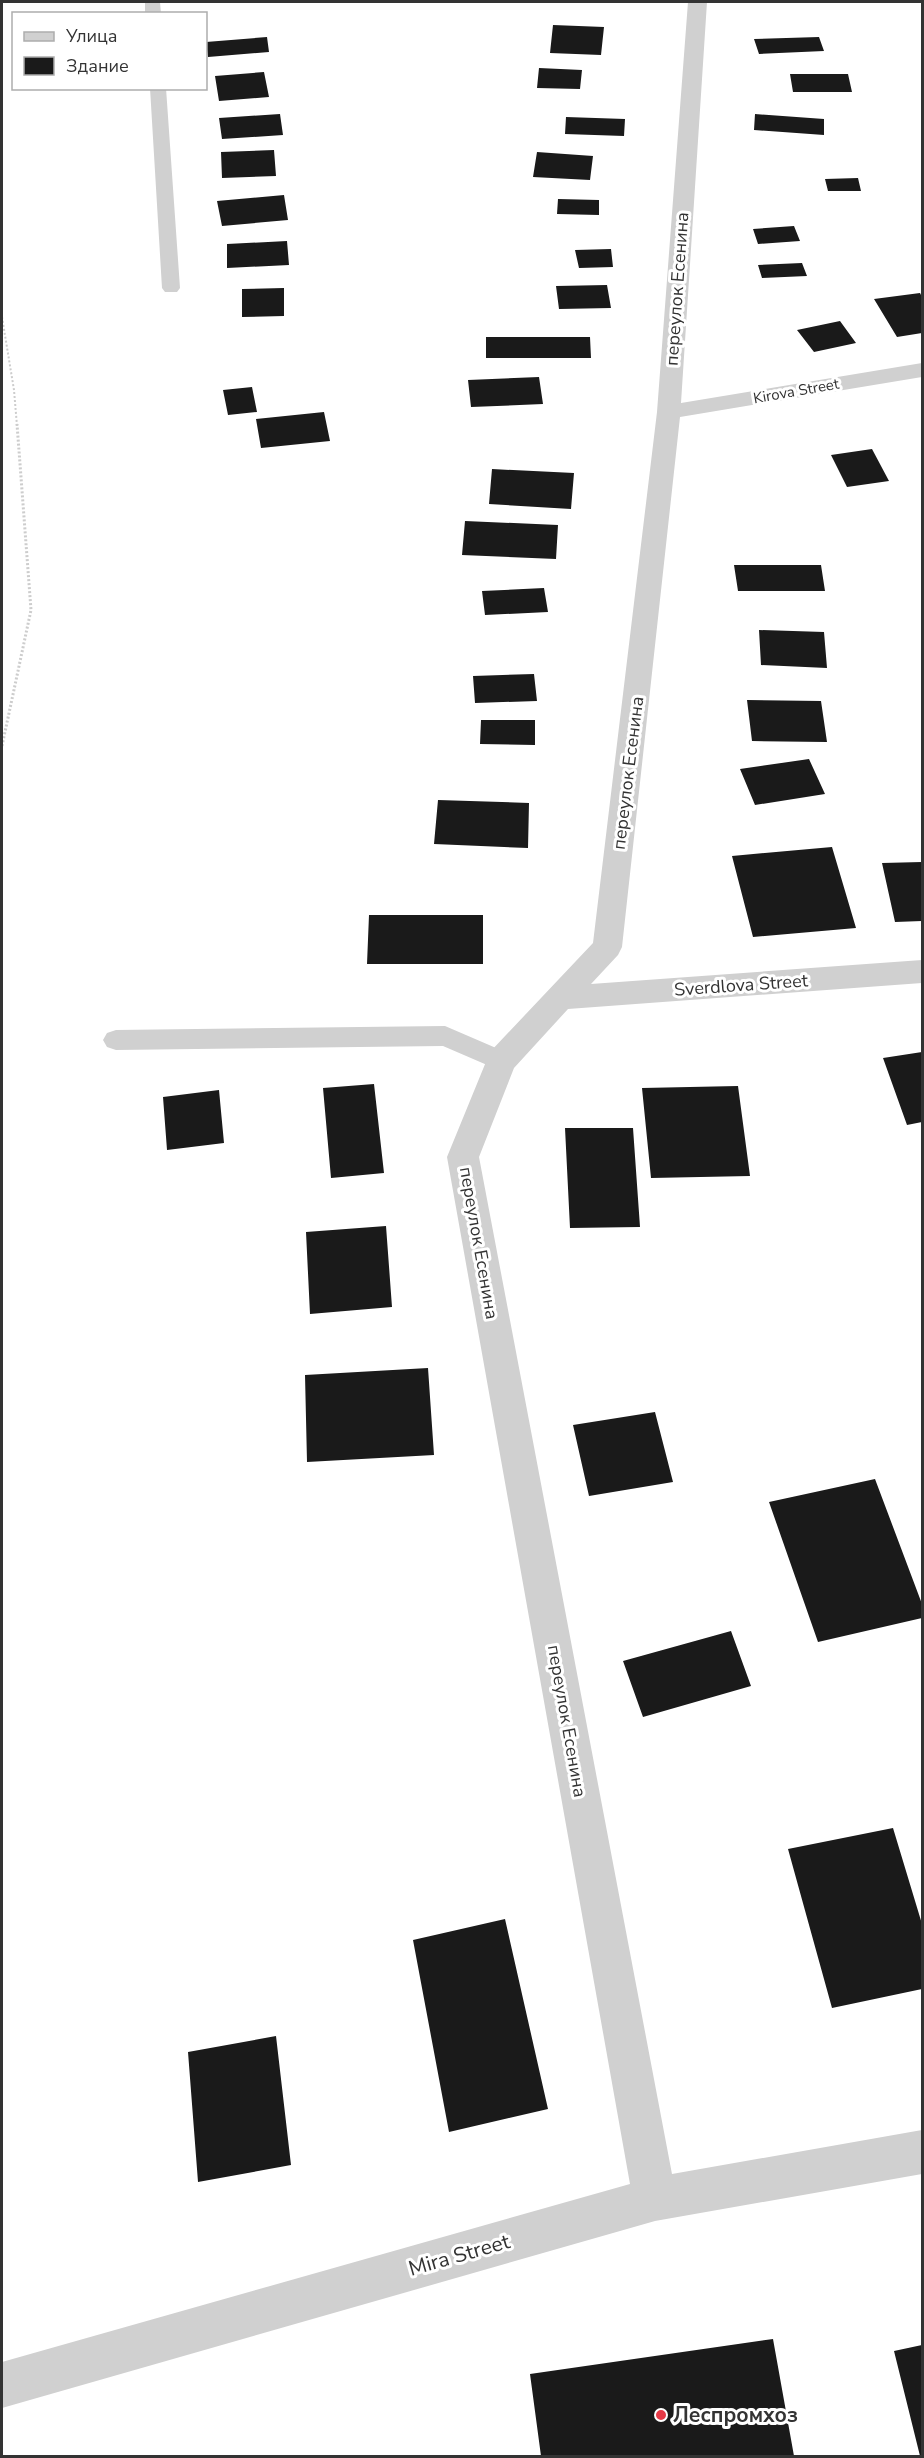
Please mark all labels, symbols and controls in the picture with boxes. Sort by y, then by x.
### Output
legend [12,12,207,90]
text: Улица [65,24,117,48]
text: Здание [66,54,129,78]
street label: переулок Есенина [660,211,694,367]
street label: Kirova Street [752,373,841,408]
street label: переулок Есенина [607,695,649,851]
street label: Sverdlova Street [673,968,809,1002]
street label: переулок Есенина [454,1165,504,1321]
street label: переулок Есенина [542,1643,592,1799]
street label: Mira Street [405,2227,513,2283]
place label: Леспромхоз [673,2401,798,2429]
marker: Леспромхоз [654,2408,668,2422]

